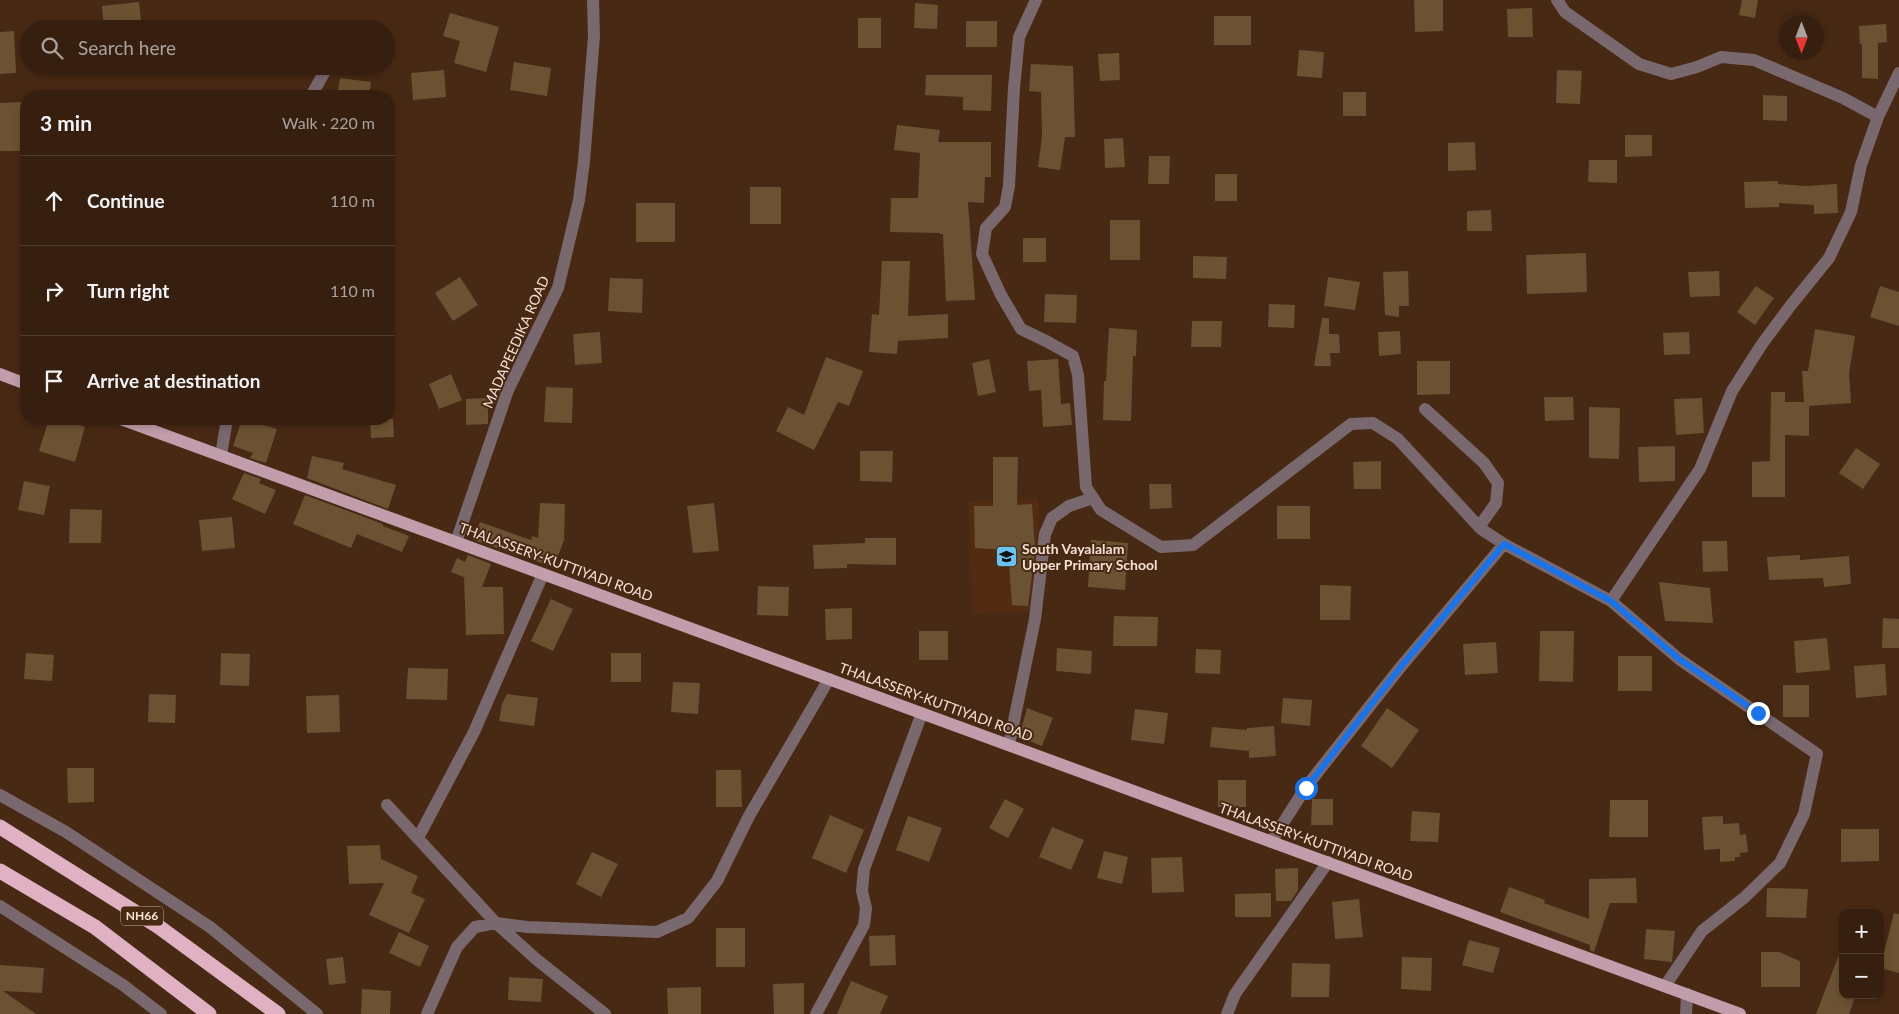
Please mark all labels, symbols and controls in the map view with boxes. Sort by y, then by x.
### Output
north arrow [1779,15,1824,60]
search box [20,20,395,75]
icon: search [38,34,66,62]
text: Search here [78,36,176,59]
text: 3 min [40,110,92,135]
text: Walk · 220 m [282,113,375,132]
icon: ahead [40,187,68,215]
text: Continue [87,189,165,212]
text: 110 m [330,191,375,210]
street label: MADAPEEDIKA ROAD [479,273,552,411]
icon: right [40,277,68,305]
text: Turn right [87,279,169,302]
text: 110 m [330,281,375,300]
icon: arrive [40,367,68,395]
text: Arrive at destination [87,369,260,392]
street label: THALASSERY-KUTTIYADI ROAD [457,518,655,605]
place label: South Vayalalam Upper Primary School [1022,540,1158,573]
school or university icon: South Vayalalam Upper Primary School [994,545,1018,569]
street label: THALASSERY-KUTTIYADI ROAD [837,658,1035,745]
route end [1747,702,1770,725]
route start [1295,777,1318,800]
street label: THALASSERY-KUTTIYADI ROAD [1217,798,1415,885]
road number: NH66 [121,906,163,926]
map controls [1839,909,1884,999]
button: + [1839,909,1884,954]
button: − [1839,954,1884,999]

